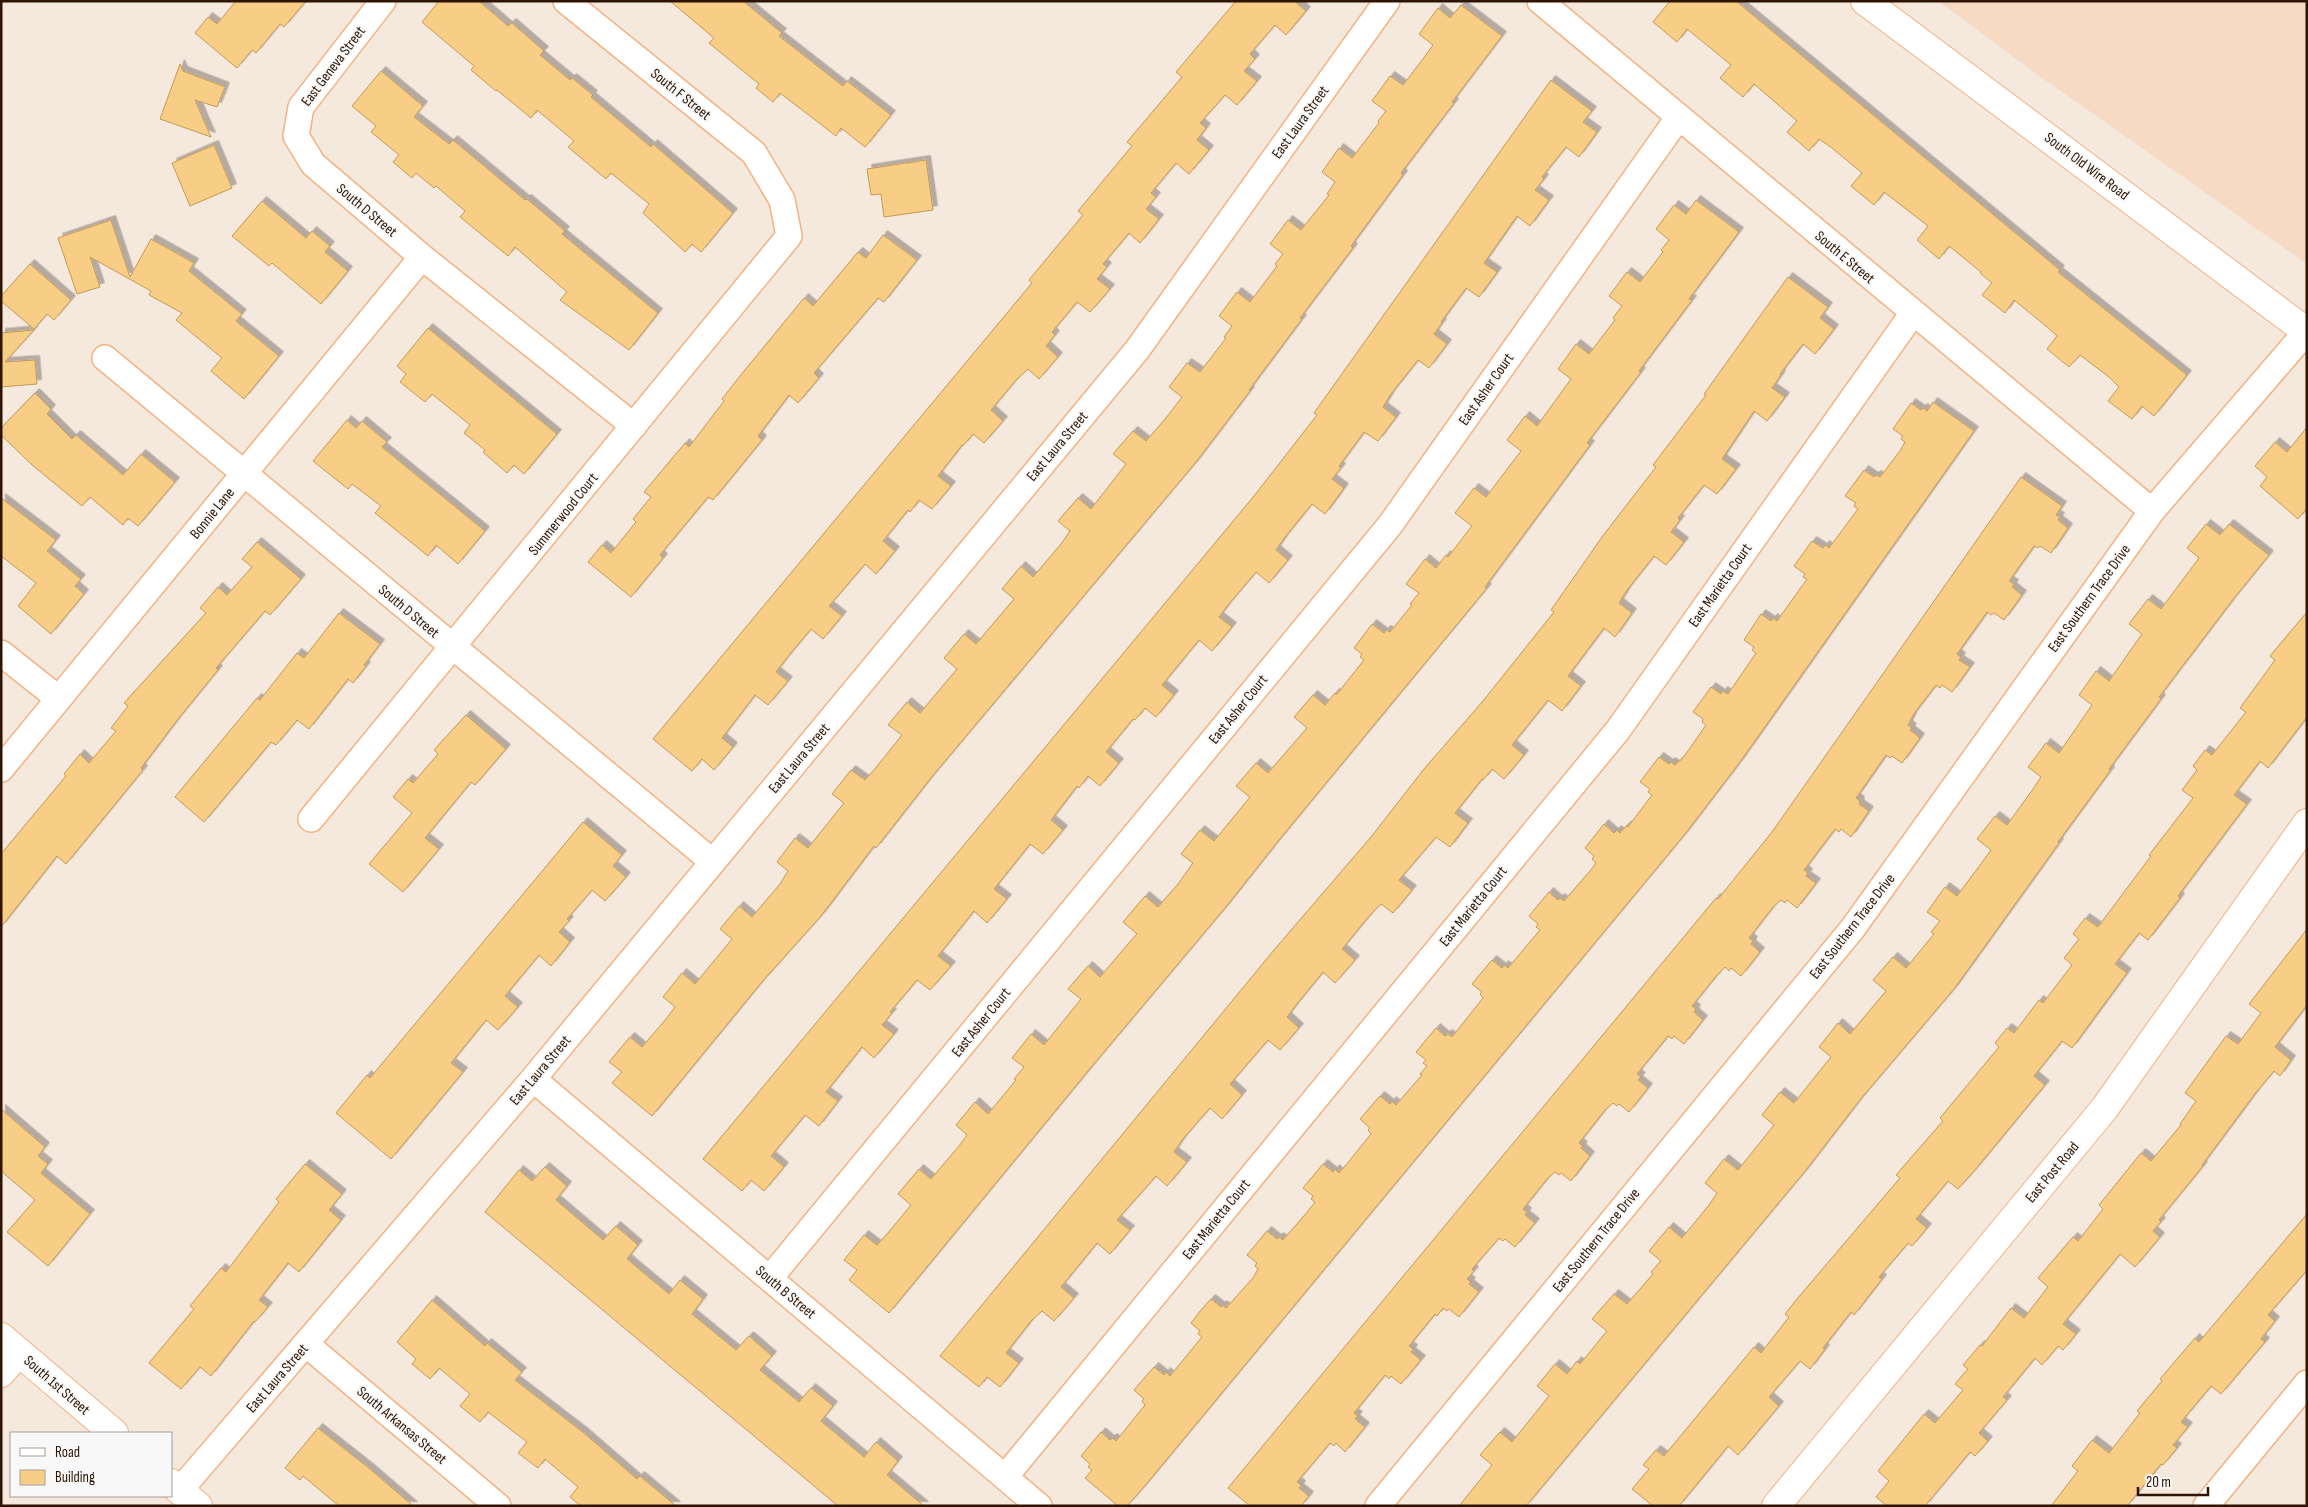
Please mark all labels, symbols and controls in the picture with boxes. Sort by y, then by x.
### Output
street label: East Geneva Street [297,22,370,110]
street label: South F Street [647,64,715,125]
street label: East Laura Street [1268,82,1333,162]
street label: South Old Wire Road [2041,128,2133,204]
street label: South D Street [332,179,401,242]
street label: South E Street [1811,227,1879,288]
street label: East Asher Court [1455,349,1518,429]
street label: East Laura Street [1023,407,1092,485]
street label: Summerwood Court [524,469,603,559]
street label: Bonnie Lane [186,484,239,543]
street label: East Marietta Court [1685,539,1756,631]
street label: East Southern Trace Drive [2044,541,2135,656]
street label: South D Street [374,580,443,643]
street label: East Asher Court [1205,670,1272,748]
street label: East Laura Street [765,719,834,797]
street label: East Marietta Court [1435,862,1512,950]
street label: East Southern Trace Drive [1805,870,1899,983]
street label: East Asher Court [948,983,1015,1061]
street label: East Laura Street [506,1031,575,1109]
street label: East Post Road [2021,1138,2083,1207]
street label: East Marietta Court [1178,1175,1255,1263]
street label: East Southern Trace Drive [1549,1184,1644,1296]
street label: South B Street [752,1262,820,1323]
street label: East Laura Street [242,1339,313,1417]
street label: South 1st Street [20,1351,94,1420]
street label: South Arkansas Street [353,1382,451,1469]
legend [10,1432,172,1497]
text: Road [55,1443,80,1462]
scale bar [2138,1464,2208,1496]
text: Building [55,1468,95,1487]
text: 20 m [2146,1473,2171,1492]

